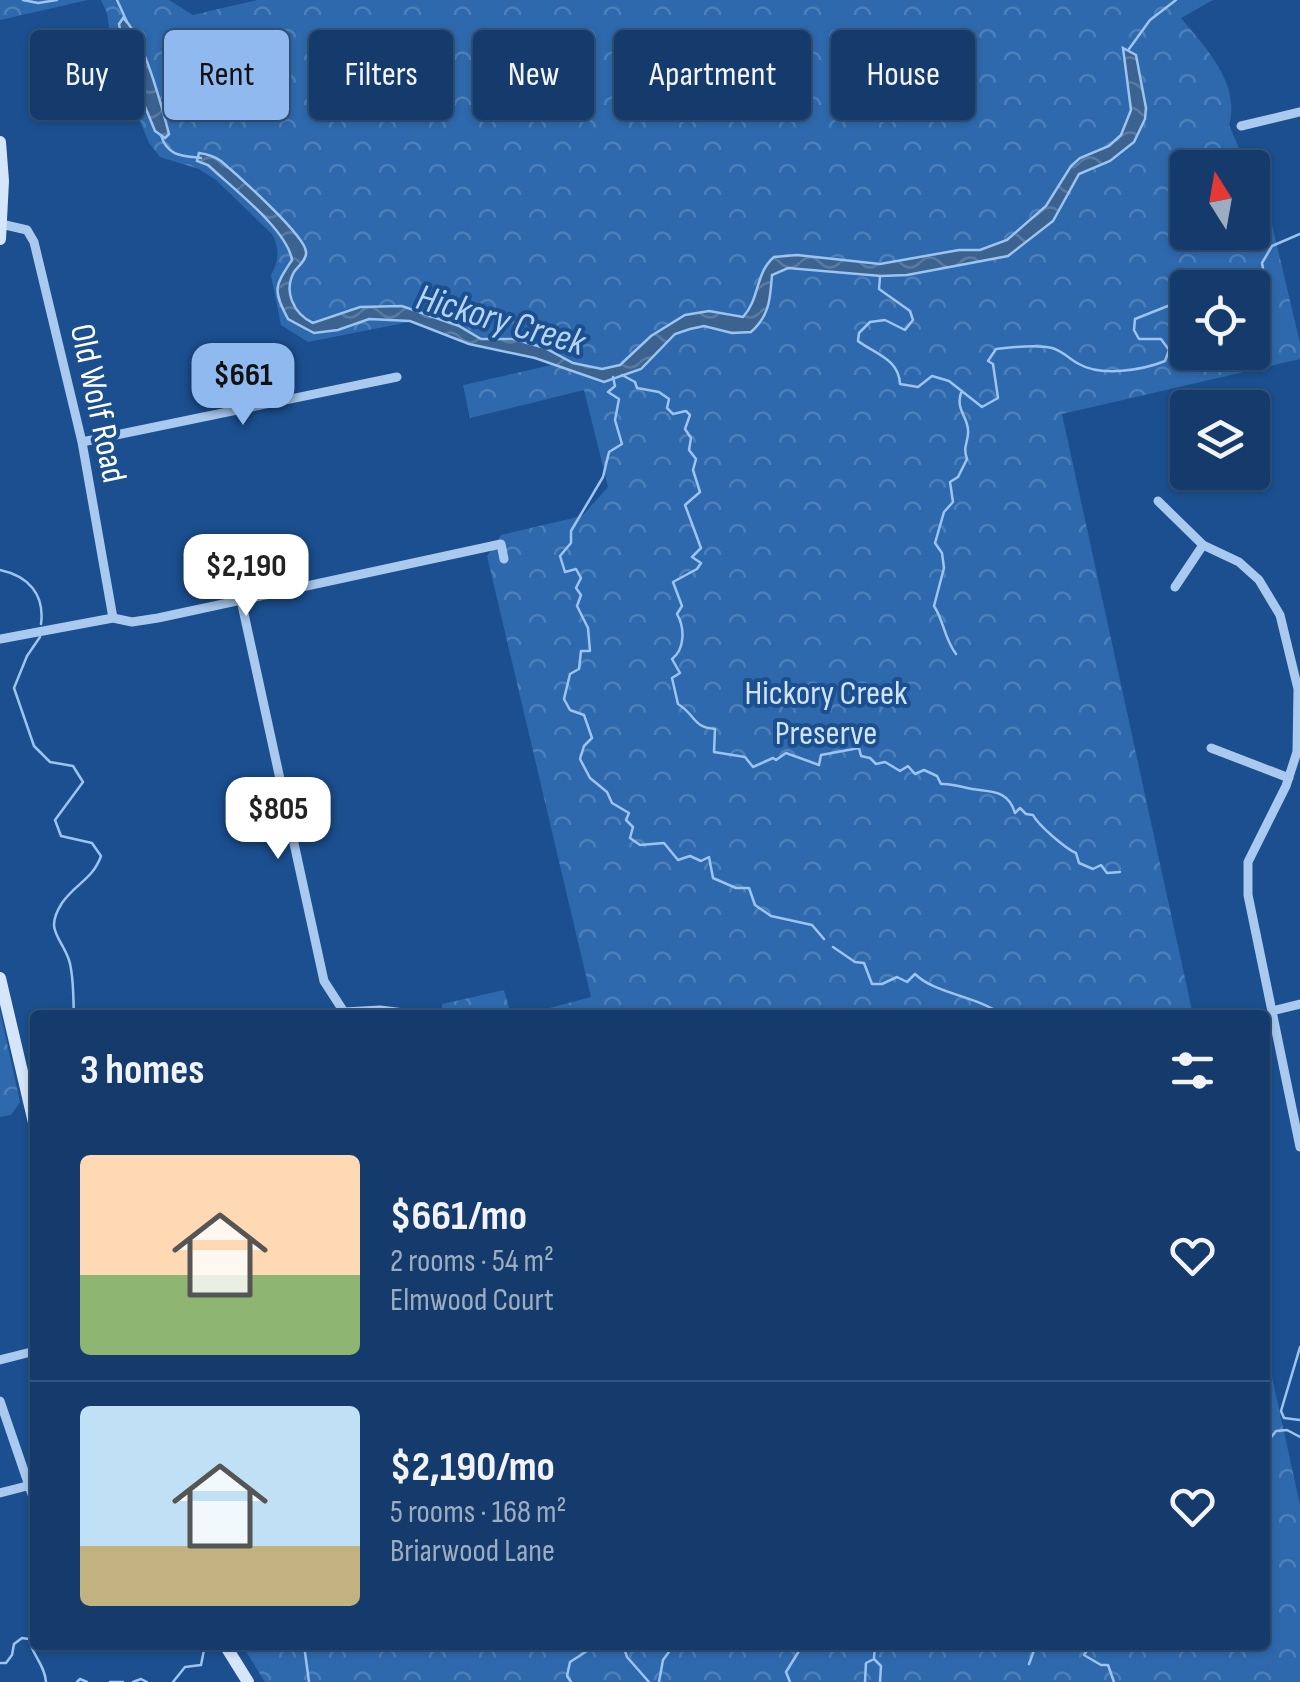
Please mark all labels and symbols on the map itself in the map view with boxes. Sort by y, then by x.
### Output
north arrow [1170,150,1270,250]
water label: Hickory Creek [411,275,592,366]
street label: Old Wolf Road [60,320,135,487]
pin: $661 [184,343,302,428]
pin: $2,190 [165,534,327,619]
park label: Hickory Creek Preserve [745,672,908,755]
pin: $805 [219,777,337,862]

